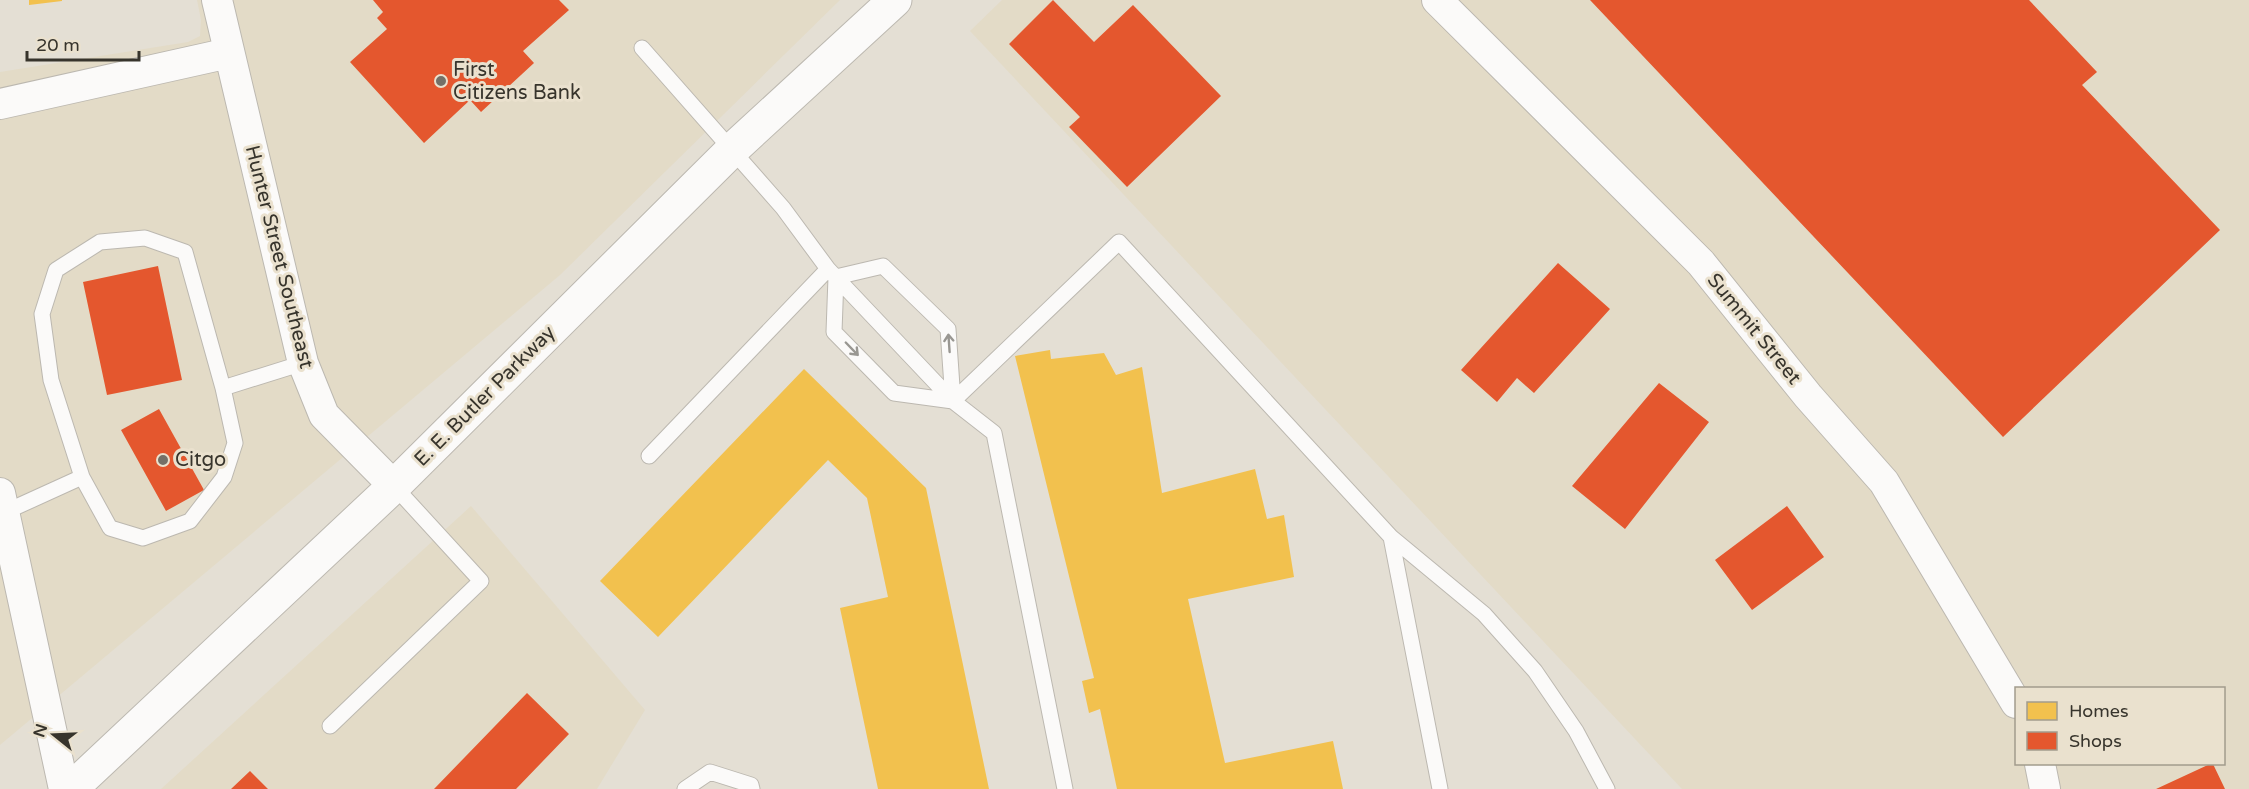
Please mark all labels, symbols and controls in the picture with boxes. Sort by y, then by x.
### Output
scale bar [27,24,140,62]
text: 20 m [36,34,80,56]
place label: First Citizens Bank [453,58,581,105]
marker: First Citizens Bank [434,74,448,88]
street label: Hunter Street Southeast [240,143,318,371]
street label: Summit Street [1702,269,1806,390]
street label: E. E. Butler Parkway [410,320,561,471]
one-way arrow [943,334,954,354]
one-way arrow [845,342,859,357]
place label: Citgo [175,448,226,472]
marker: Citgo [156,453,170,467]
legend [2015,687,2225,765]
text: Homes [2069,700,2129,722]
north arrow [24,705,84,765]
text: N [29,721,52,740]
text: Shops [2069,730,2122,752]

